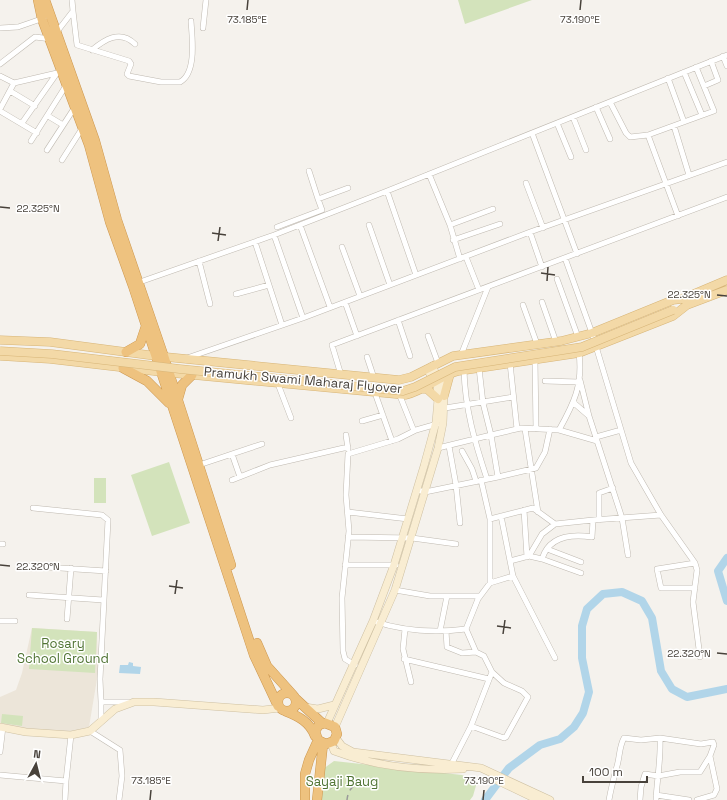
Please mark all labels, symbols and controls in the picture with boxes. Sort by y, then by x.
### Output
text: 73.185°E [227,13,267,26]
text: 73.190°E [560,13,600,26]
text: 22.325°N [16,202,60,215]
text: 22.325°N [667,288,711,301]
street label: Pramukh Swami Maharaj Flyover [203,363,403,397]
text: 22.320°N [16,560,60,573]
park label: Rosary School Ground [17,635,109,667]
text: 22.320°N [667,647,711,660]
north arrow [16,744,56,784]
text: N [33,747,42,761]
scale bar [583,758,647,784]
text: 100 m [589,764,623,780]
park label: Sayaji Baug [306,773,378,790]
text: 73.185°E [131,774,171,787]
text: 73.190°E [464,774,504,787]

